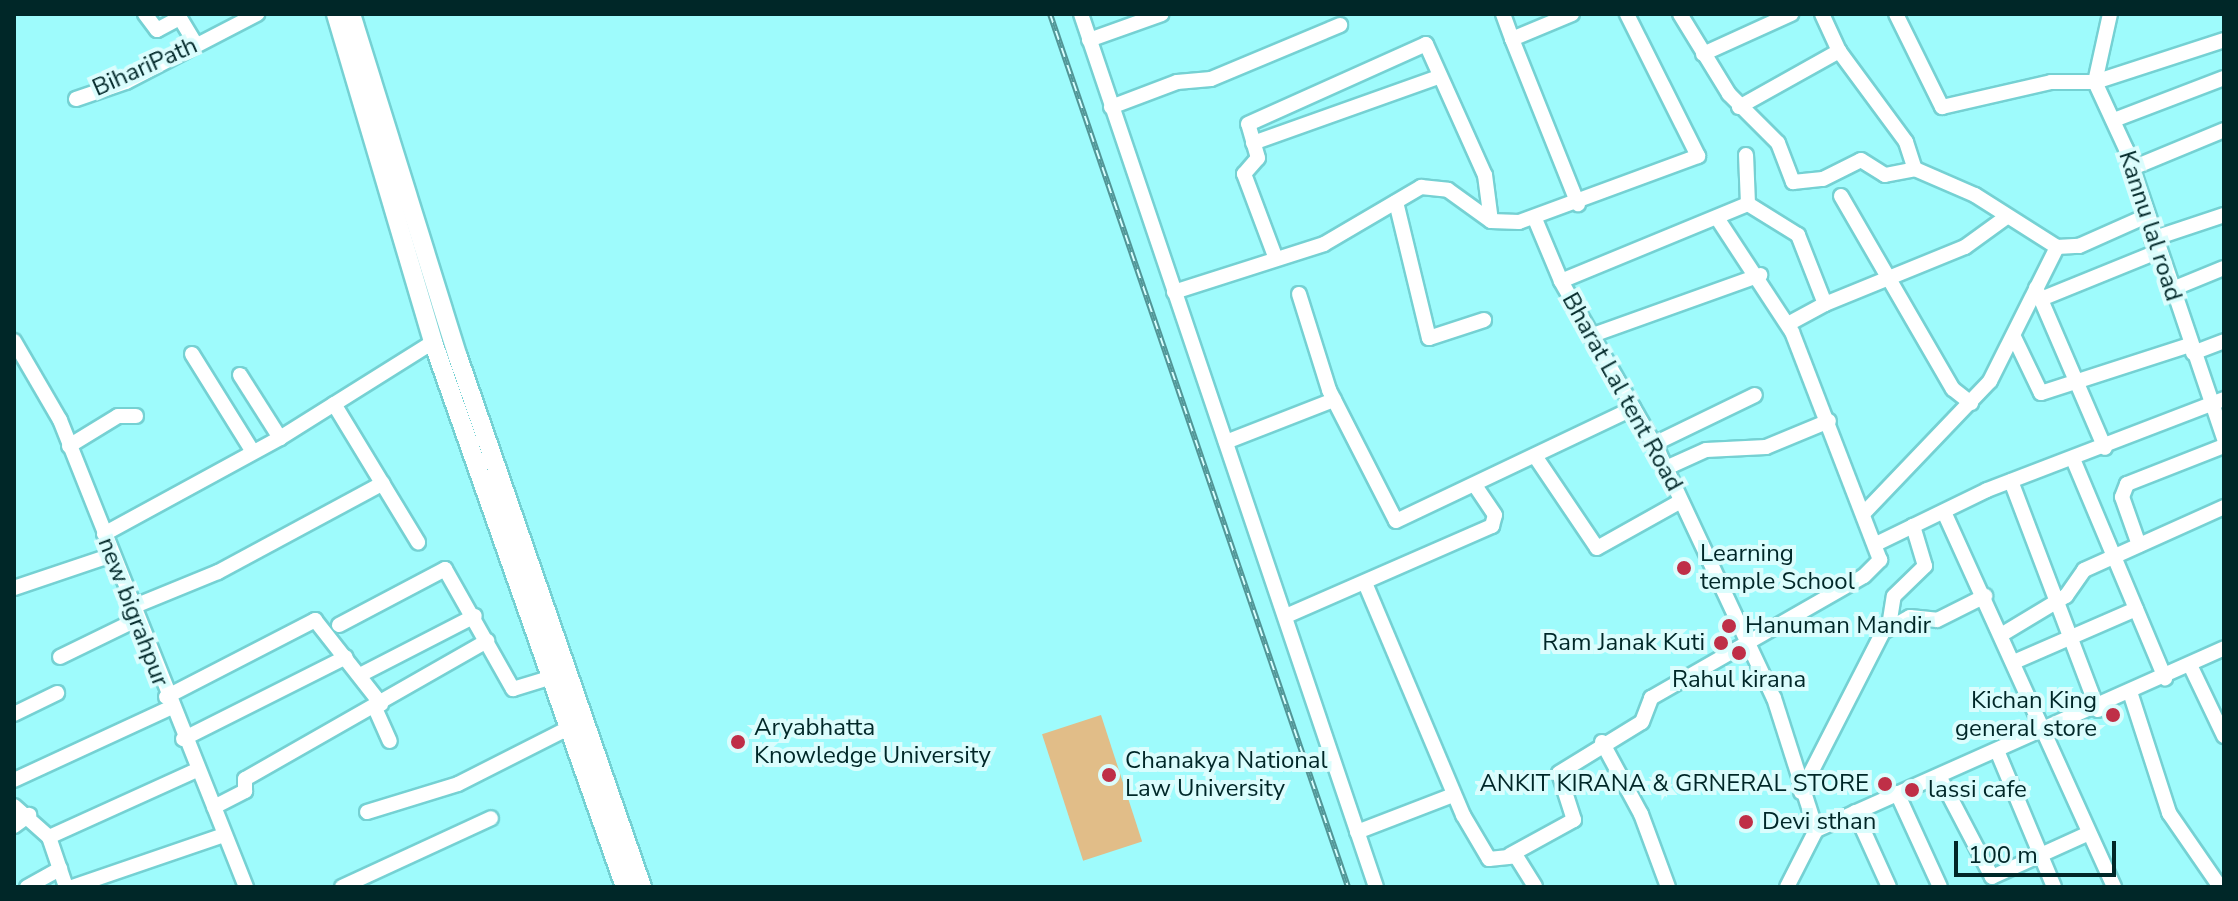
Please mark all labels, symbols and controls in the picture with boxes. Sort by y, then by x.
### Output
street label: BihariPath [88,31,202,103]
street label: Kannu lal road [2112,147,2188,305]
street label: Bharat Lal tent Road [1555,288,1689,496]
street label: new bigrahpur [91,534,175,690]
place label: Learning temple School [1700,540,1855,596]
marker: Learning temple School [1675,559,1693,577]
place label: Hanuman Mandir [1745,612,1931,640]
marker: Hanuman Mandir [1720,617,1738,635]
place label: Ram Janak Kuti [1542,629,1705,657]
marker: Ram Janak Kuti [1712,634,1730,652]
marker: Rahul kirana [1730,644,1748,662]
place label: Rahul kirana [1672,666,1806,694]
place label: Kichan King general store [1955,687,2097,743]
marker: Kichan King general store [2104,706,2122,724]
place label: Aryabhatta Knowledge University [754,714,991,770]
marker: Aryabhatta Knowledge University [729,733,747,751]
place label: Chanakya National Law University [1125,747,1328,803]
marker: Chanakya National Law University [1100,766,1118,784]
place label: ANKIT KIRANA & GRNERAL STORE [1479,770,1869,798]
marker: ANKIT KIRANA & GRNERAL STORE [1876,775,1894,793]
place label: lassi cafe [1928,776,2027,804]
marker: lassi cafe [1903,781,1921,799]
place label: Devi sthan [1762,808,1876,836]
marker: Devi sthan [1737,813,1755,831]
scale bar [1958,825,2120,875]
text: 100 m [1968,839,2038,871]

